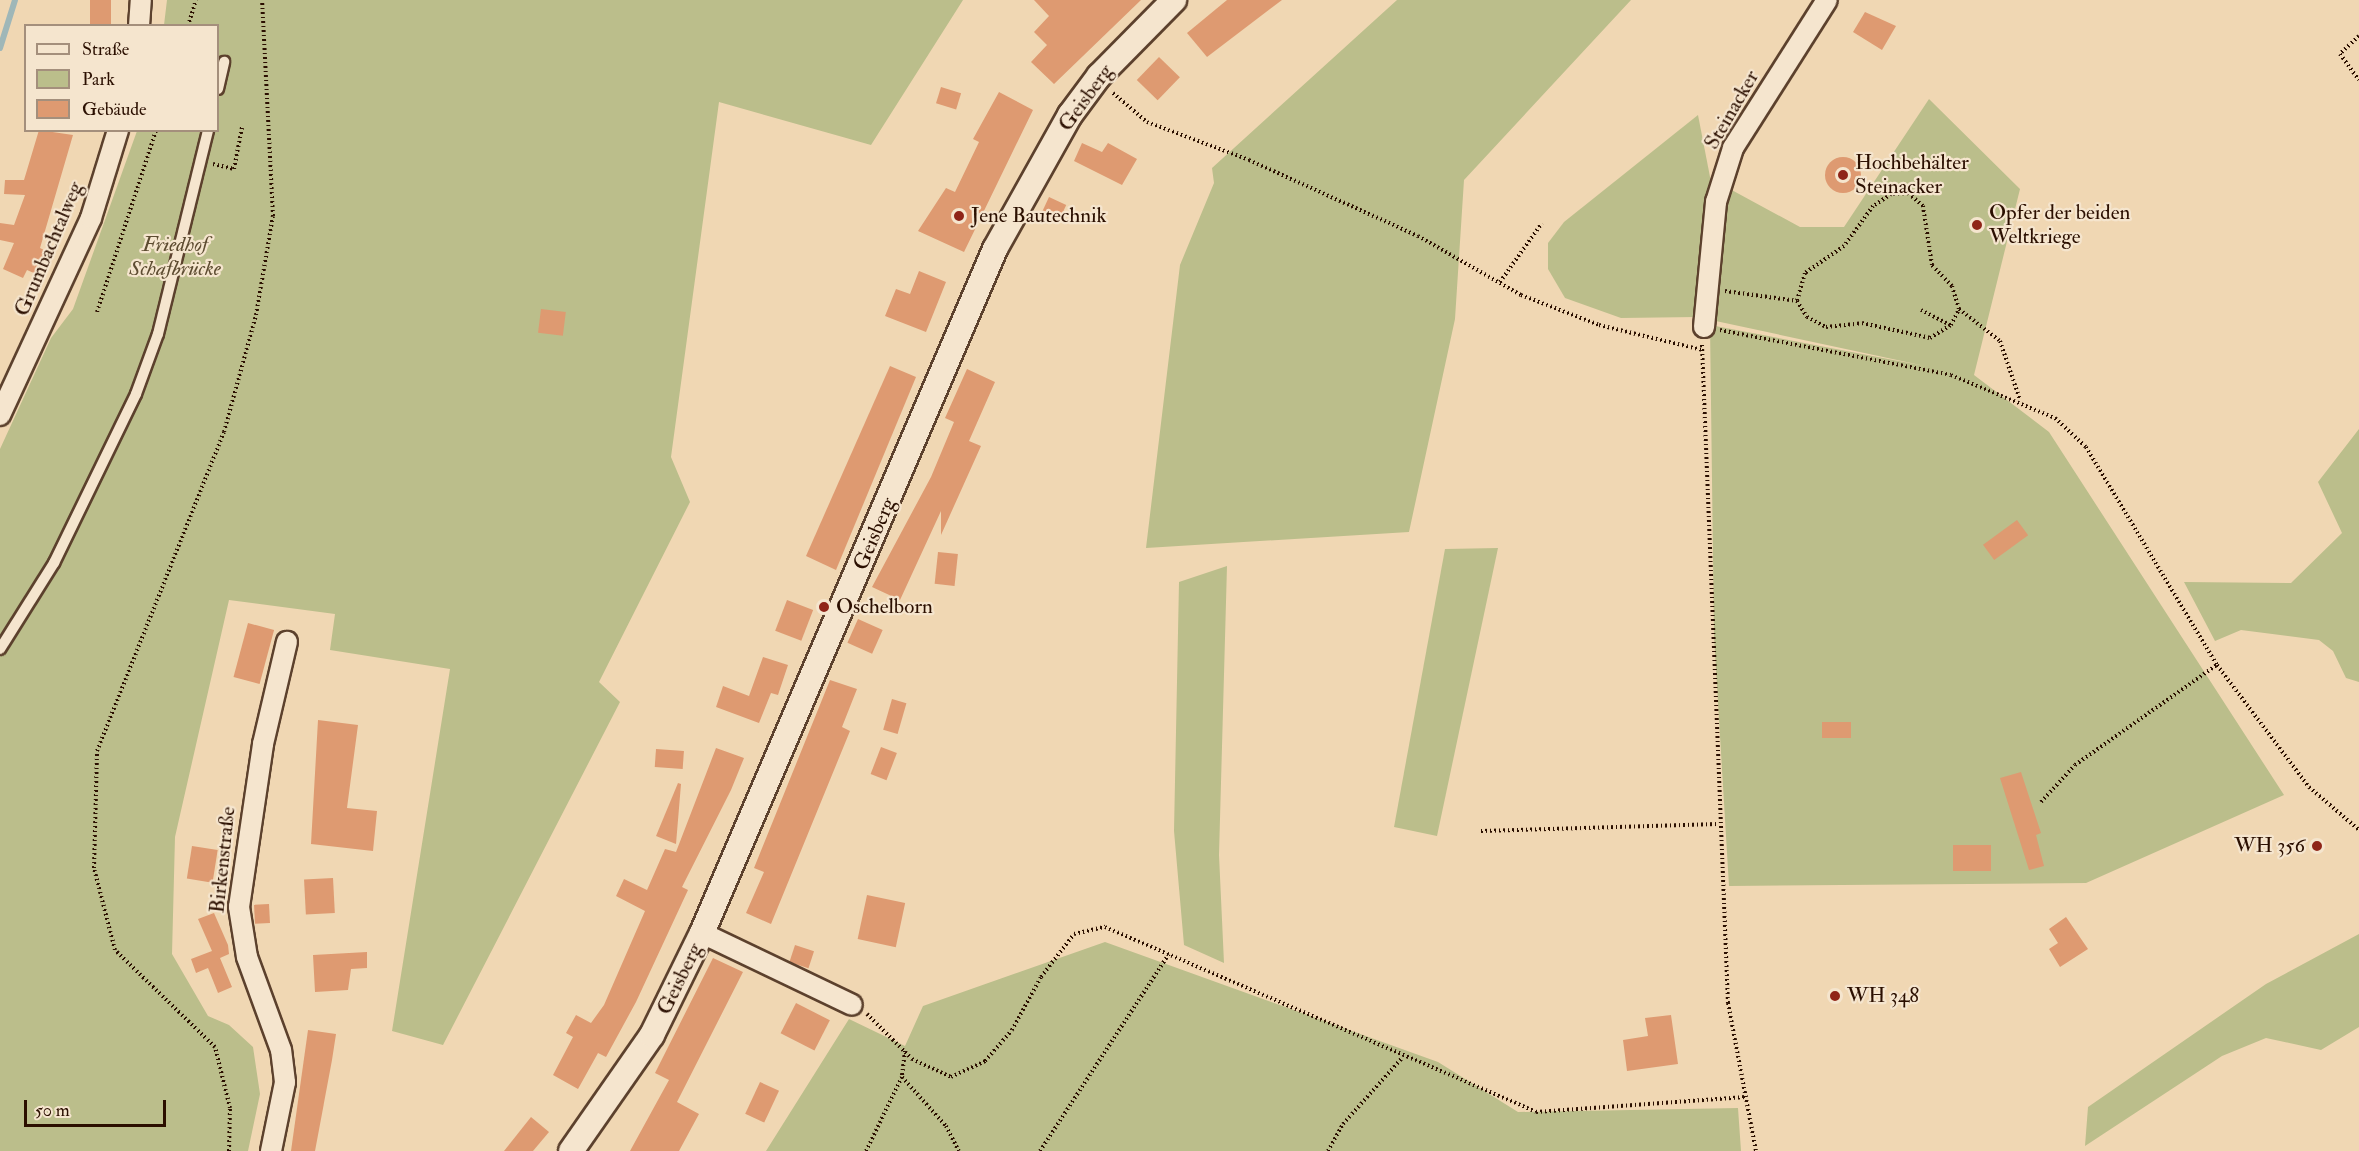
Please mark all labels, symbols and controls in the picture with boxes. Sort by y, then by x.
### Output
legend [24,24,219,132]
text: Straße [82,38,129,61]
street label: Geisberg [1053,60,1119,136]
street label: Steinacker [1699,66,1765,154]
text: Park [82,68,115,91]
text: Gebäude [82,98,147,121]
place label: Hochbehälter Steinacker [1855,150,1969,200]
marker: Hochbehälter Steinacker [1836,168,1850,182]
street label: Grumbachtalweg [9,178,89,320]
place label: Opfer der beiden Weltkriege [1989,200,2130,250]
place label: Jene Bautechnik [971,203,1107,229]
marker: Jene Bautechnik [952,209,966,223]
marker: Opfer der beiden Weltkriege [1970,218,1984,232]
park label: Friedhof Schafbrücke [129,232,221,282]
street label: Geisberg [848,494,902,574]
place label: Oschelborn [836,594,933,620]
marker: Oschelborn [817,600,831,614]
street label: Birkenstraße [205,806,241,914]
place label: WH 356 [2234,833,2305,859]
marker: WH 356 [2310,839,2324,853]
street label: Geisberg [652,939,708,1019]
place label: WH 348 [1847,983,1919,1009]
marker: WH 348 [1828,989,1842,1003]
scale bar [27,1088,170,1126]
text: 50 m [35,1099,70,1122]

